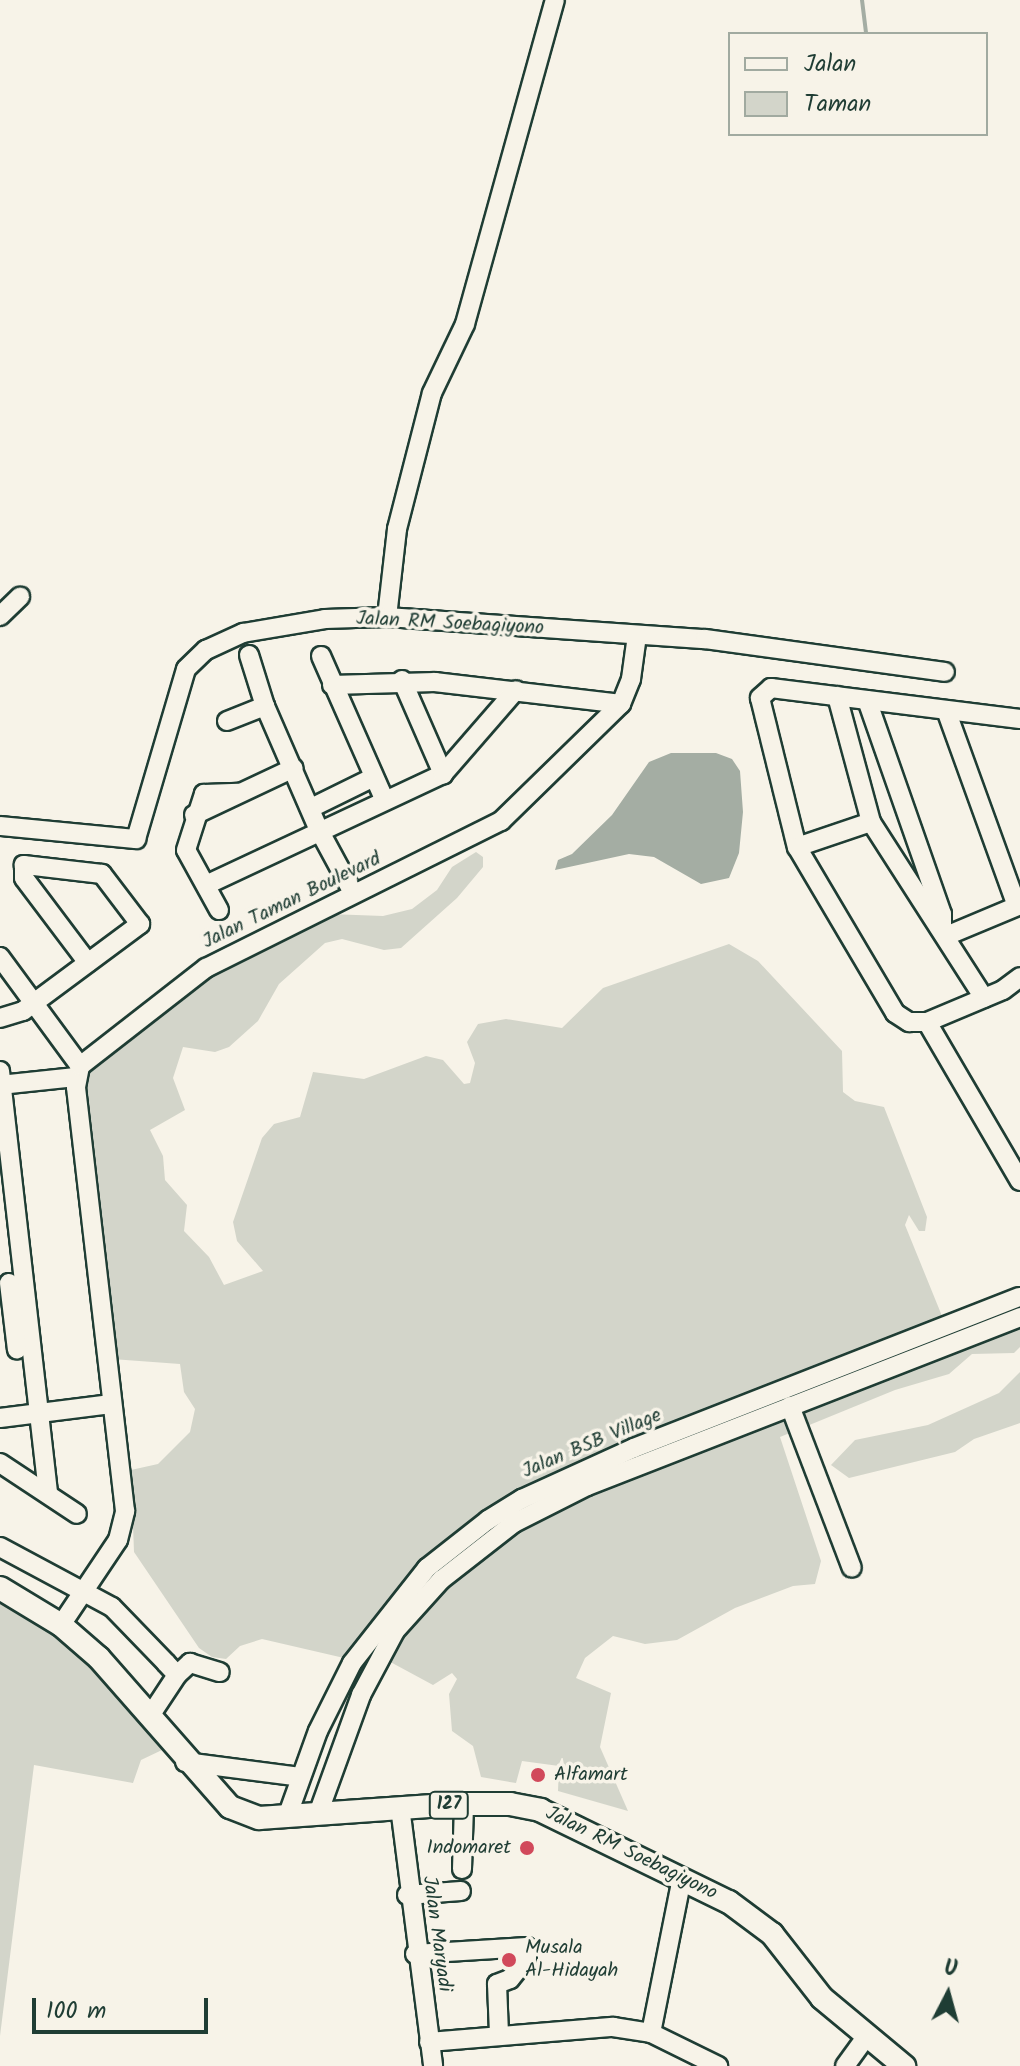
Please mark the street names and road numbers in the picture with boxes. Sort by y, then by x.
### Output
street label: Jalan RM Soebagiyono [355,607,545,641]
street label: Jalan Taman Boulevard [199,847,385,955]
street label: Jalan BSB Village [519,1404,665,1484]
road number: 127 [427,1791,471,1819]
street label: Jalan RM Soebagiyono [541,1802,721,1906]
street label: Jalan Maryadi [416,1874,456,1994]

